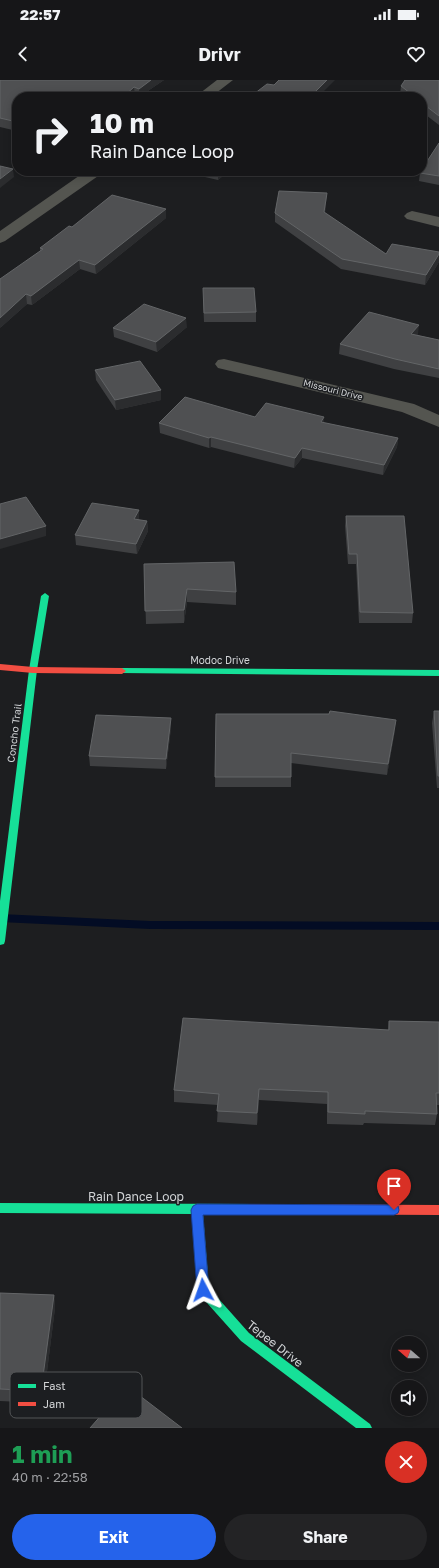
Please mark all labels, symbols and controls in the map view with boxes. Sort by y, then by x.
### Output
text: 22:57 [20,5,60,23]
icon: back [12,43,34,65]
text: Drivr [198,43,241,65]
icon: heart [405,43,427,65]
text: 10 m [90,106,154,139]
icon: right [24,108,76,160]
text: Rain Dance Loop [90,140,234,162]
street label: Missouri Drive [302,377,364,402]
street label: Modoc Drive [190,654,250,666]
street label: Concho Trail [4,703,24,763]
pin [377,1169,411,1210]
icon: arrive [383,1175,405,1197]
street label: Rain Dance Loop [88,1189,184,1204]
position arrow [182,1269,224,1311]
street label: Tepee Drive [244,1317,306,1370]
north arrow [391,1336,427,1372]
map controls [391,1336,427,1416]
legend [10,1372,142,1418]
text: Fast [43,1379,66,1392]
button: sound [391,1380,427,1416]
text: Jam [43,1397,65,1410]
text: 1 min [12,1439,72,1468]
button: close [385,1441,427,1483]
text: 40 m · 22:58 [12,1469,88,1485]
button: Exit [12,1514,216,1560]
button: Share [224,1514,427,1560]

